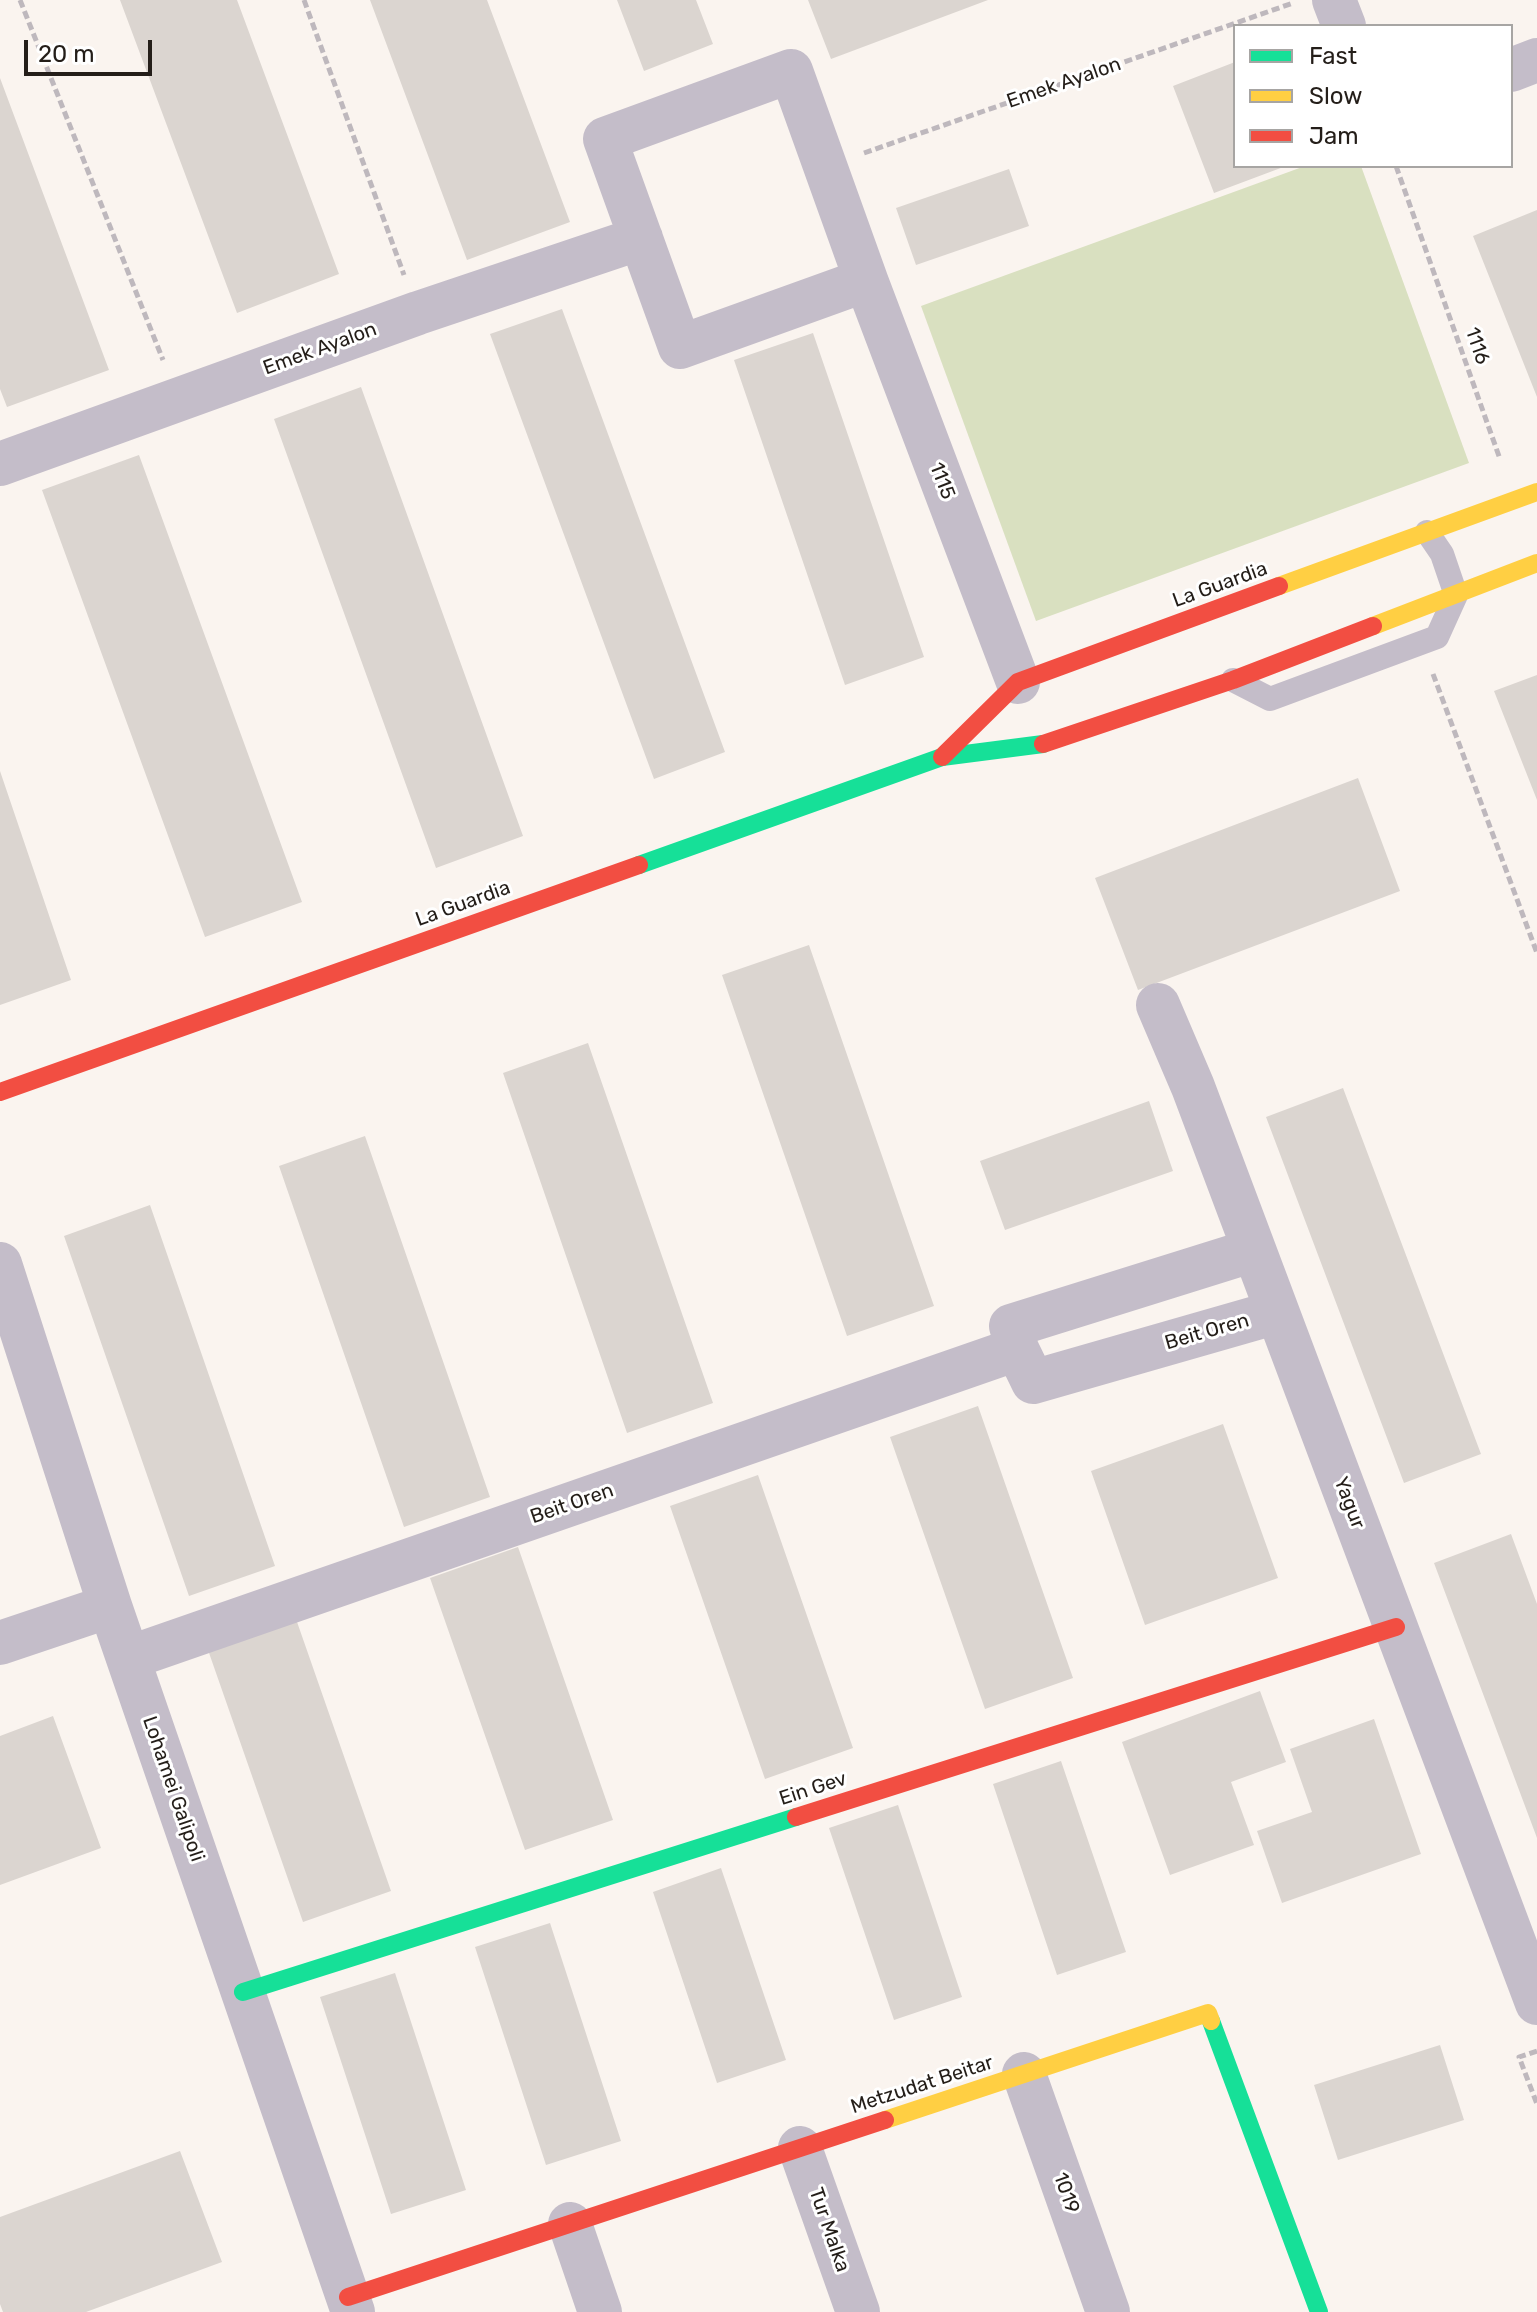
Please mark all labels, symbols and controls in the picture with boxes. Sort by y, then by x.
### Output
scale bar [28,24,156,74]
legend [1233,24,1513,168]
text: 20 m [38,40,95,68]
text: Fast [1309,42,1357,70]
street label: Emek Ayalon [1004,52,1124,114]
text: Slow [1309,82,1362,110]
text: Jam [1309,122,1359,150]
street label: Emek Ayalon [260,317,380,381]
street label: 1116 [1460,324,1494,368]
street label: 1115 [924,459,960,503]
street label: La Guardia [1169,557,1271,613]
street label: La Guardia [412,876,514,932]
street label: Beit Oren [1162,1309,1252,1355]
street label: Yagur [1328,1474,1370,1532]
street label: Beit Oren [527,1479,617,1529]
street label: Lohamei Galipoli [137,1713,209,1865]
street label: Ein Gev [776,1767,850,1811]
street label: Metzudat Beitar [848,2051,996,2119]
street label: 1019 [1048,2169,1084,2217]
street label: Tur Malka [803,2185,855,2275]

